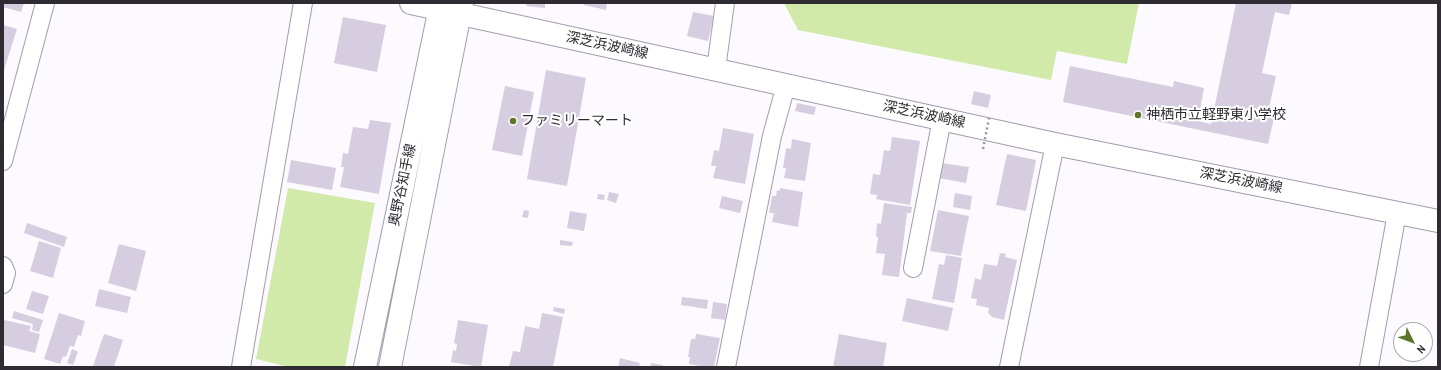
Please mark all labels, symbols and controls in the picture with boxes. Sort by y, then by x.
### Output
street label: 深芝浜波崎線 [564,29,650,63]
street label: 深芝浜波崎線 [881,98,967,132]
place label: 神栖市立軽野東小学校 [1146,107,1286,123]
marker: 神栖市立軽野東小学校 [1133,110,1143,120]
place label: ファミリーマート [521,113,633,129]
marker: ファミリーマート [508,116,518,126]
street label: 奥野谷知手線 [386,142,420,228]
street label: 深芝浜波崎線 [1198,165,1284,197]
north arrow [1393,322,1433,362]
text: N [1414,342,1429,356]

